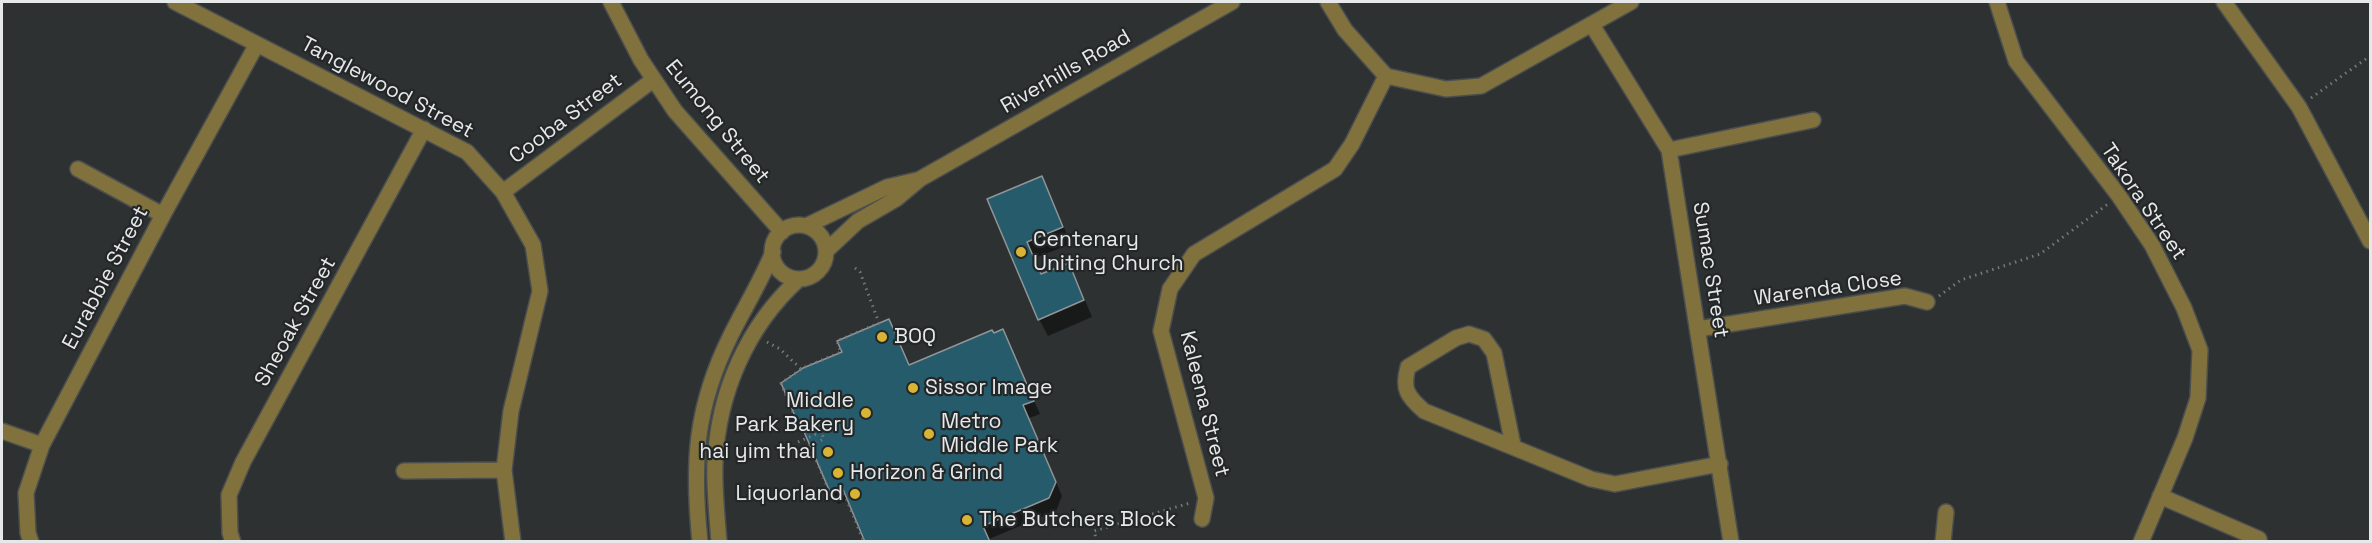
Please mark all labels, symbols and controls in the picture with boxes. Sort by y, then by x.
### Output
street label: Riverhills Road [997,25,1135,119]
street label: Tanglewood Street [296,32,478,144]
street label: Eumong Street [659,55,775,189]
street label: Cooba Street [505,68,627,170]
street label: Takora Street [2095,139,2191,265]
street label: Sumac Street [1687,200,1733,340]
street label: Eurabbie Street [58,202,154,354]
place label: Centenary Uniting Church [1033,227,1184,277]
marker: Centenary Uniting Church [1014,245,1028,259]
street label: Sheoak Street [250,253,342,391]
street label: Warenda Close [1752,266,1904,312]
place label: BOQ [894,324,936,350]
street label: Kaleena Street [1174,328,1234,480]
marker: BOQ [875,330,889,344]
place label: Sissor Image [925,375,1052,401]
marker: Sissor Image [906,381,920,395]
place label: Middle Park Bakery [735,388,854,438]
marker: Middle Park Bakery [859,406,873,420]
place label: Metro Middle Park [941,409,1058,459]
marker: Metro Middle Park [922,427,936,441]
place label: hai yim thai [699,439,816,465]
marker: hai yim thai [821,445,835,459]
place label: Horizon & Grind [850,460,1003,486]
marker: Horizon & Grind [831,466,845,480]
place label: Liquorland [736,481,843,507]
marker: Liquorland [848,487,862,501]
place label: The Butchers Block [979,507,1176,533]
marker: The Butchers Block [960,513,974,527]

